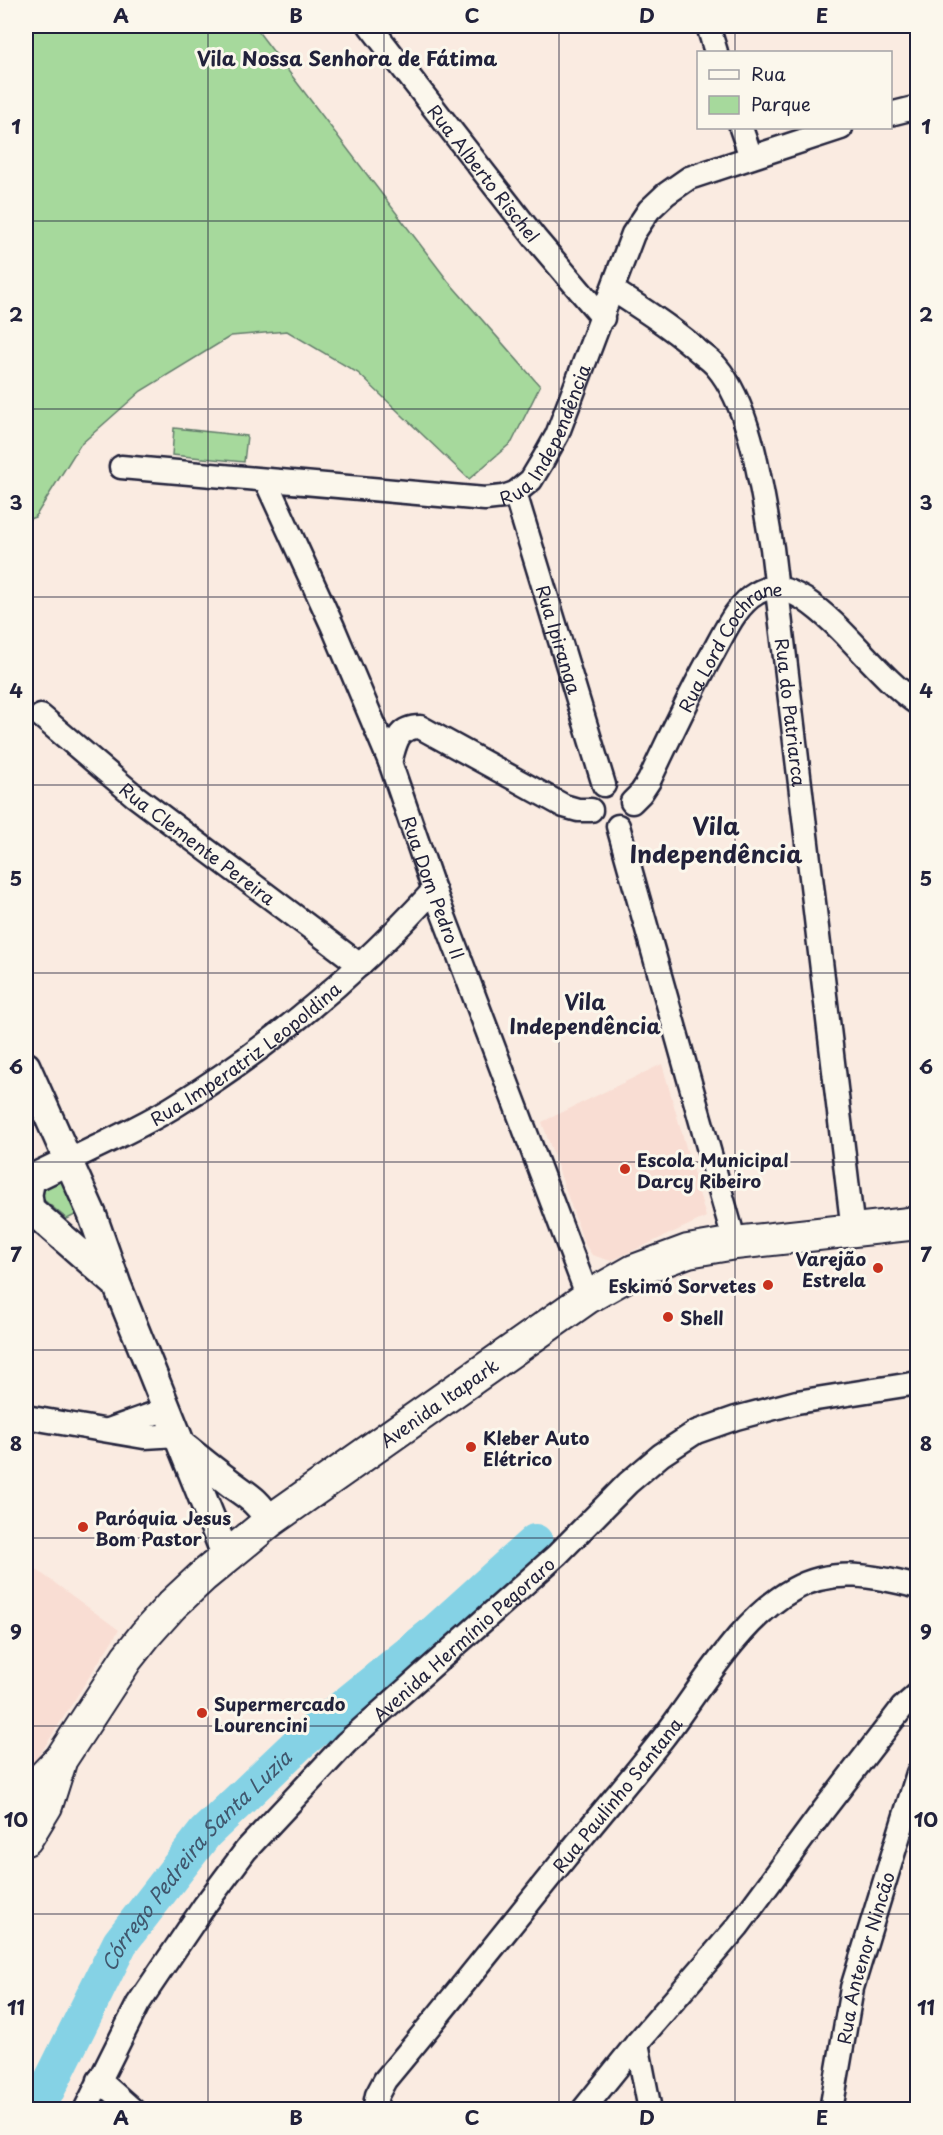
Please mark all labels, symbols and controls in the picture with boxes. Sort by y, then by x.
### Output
text: A [113,0,129,30]
text: B [289,0,303,30]
text: C [464,0,480,30]
text: D [639,0,655,30]
text: E [816,0,828,30]
district label: Vila Nossa Senhora de Fátima [197,43,497,73]
legend [697,51,892,129]
text: Rua [751,60,786,87]
text: Parque [751,90,811,117]
street label: Rua Alberto Rischel [422,98,547,247]
text: 1 [11,111,21,141]
text: 1 [921,111,931,141]
text: 2 [9,299,23,329]
text: 2 [919,299,933,329]
street label: Rua Independência [495,360,596,511]
text: 3 [9,487,23,517]
text: 3 [919,487,933,517]
street label: Rua Lord Cochrane [671,574,785,716]
street label: Rua Ipiranga [530,582,589,698]
street label: Rua do Patriarca [769,636,814,789]
text: 4 [9,675,23,705]
text: 4 [919,675,933,705]
street label: Rua Clemente Pereira [114,775,282,911]
district label: Vila Independência [629,807,803,871]
street label: Rua Dom Pedro II [396,812,472,963]
text: 5 [10,863,22,893]
text: 5 [920,863,932,893]
street label: Rua Imperatriz Leopoldina [145,975,347,1132]
district label: Vila Independência [509,985,661,1041]
text: 6 [9,1051,23,1081]
text: 6 [919,1051,933,1081]
place label: Escola Municipal Darcy Ribeiro [637,1146,789,1194]
marker: Escola Municipal Darcy Ribeiro [618,1162,632,1176]
text: 7 [10,1239,22,1269]
text: 7 [920,1239,932,1269]
place label: Varejão Estrela [795,1245,866,1293]
marker: Varejão Estrela [871,1261,885,1275]
place label: Eskimó Sorvetes [609,1272,756,1299]
marker: Eskimó Sorvetes [761,1278,775,1292]
place label: Shell [680,1304,723,1331]
marker: Shell [661,1310,675,1324]
street label: Avenida Itapark [374,1351,504,1453]
place label: Kleber Auto Elétrico [483,1424,590,1472]
text: 8 [10,1428,22,1458]
text: 8 [920,1428,932,1458]
marker: Kleber Auto Elétrico [464,1440,478,1454]
place label: Paróquia Jesus Bom Pastor [95,1504,231,1552]
marker: Paróquia Jesus Bom Pastor [76,1520,90,1534]
street label: Avenida Hermínio Pegoraro [366,1550,560,1727]
text: 9 [10,1616,22,1646]
text: 9 [920,1616,932,1646]
place label: Supermercado Lourencini [214,1690,346,1738]
marker: Supermercado Lourencini [195,1706,209,1720]
street label: Rua Paulinho Santana [545,1711,688,1878]
water label: Córrego Pedreira Santa Luzia [93,1742,299,1976]
text: 10 [4,1804,28,1834]
text: 10 [914,1804,938,1834]
street label: Rua Antenor Nincão [829,1868,900,2046]
text: 11 [7,1992,25,2022]
text: 11 [917,1992,935,2022]
text: A [113,2102,129,2132]
text: B [289,2102,303,2132]
text: C [464,2102,480,2132]
text: D [639,2102,655,2132]
text: E [816,2102,828,2132]

